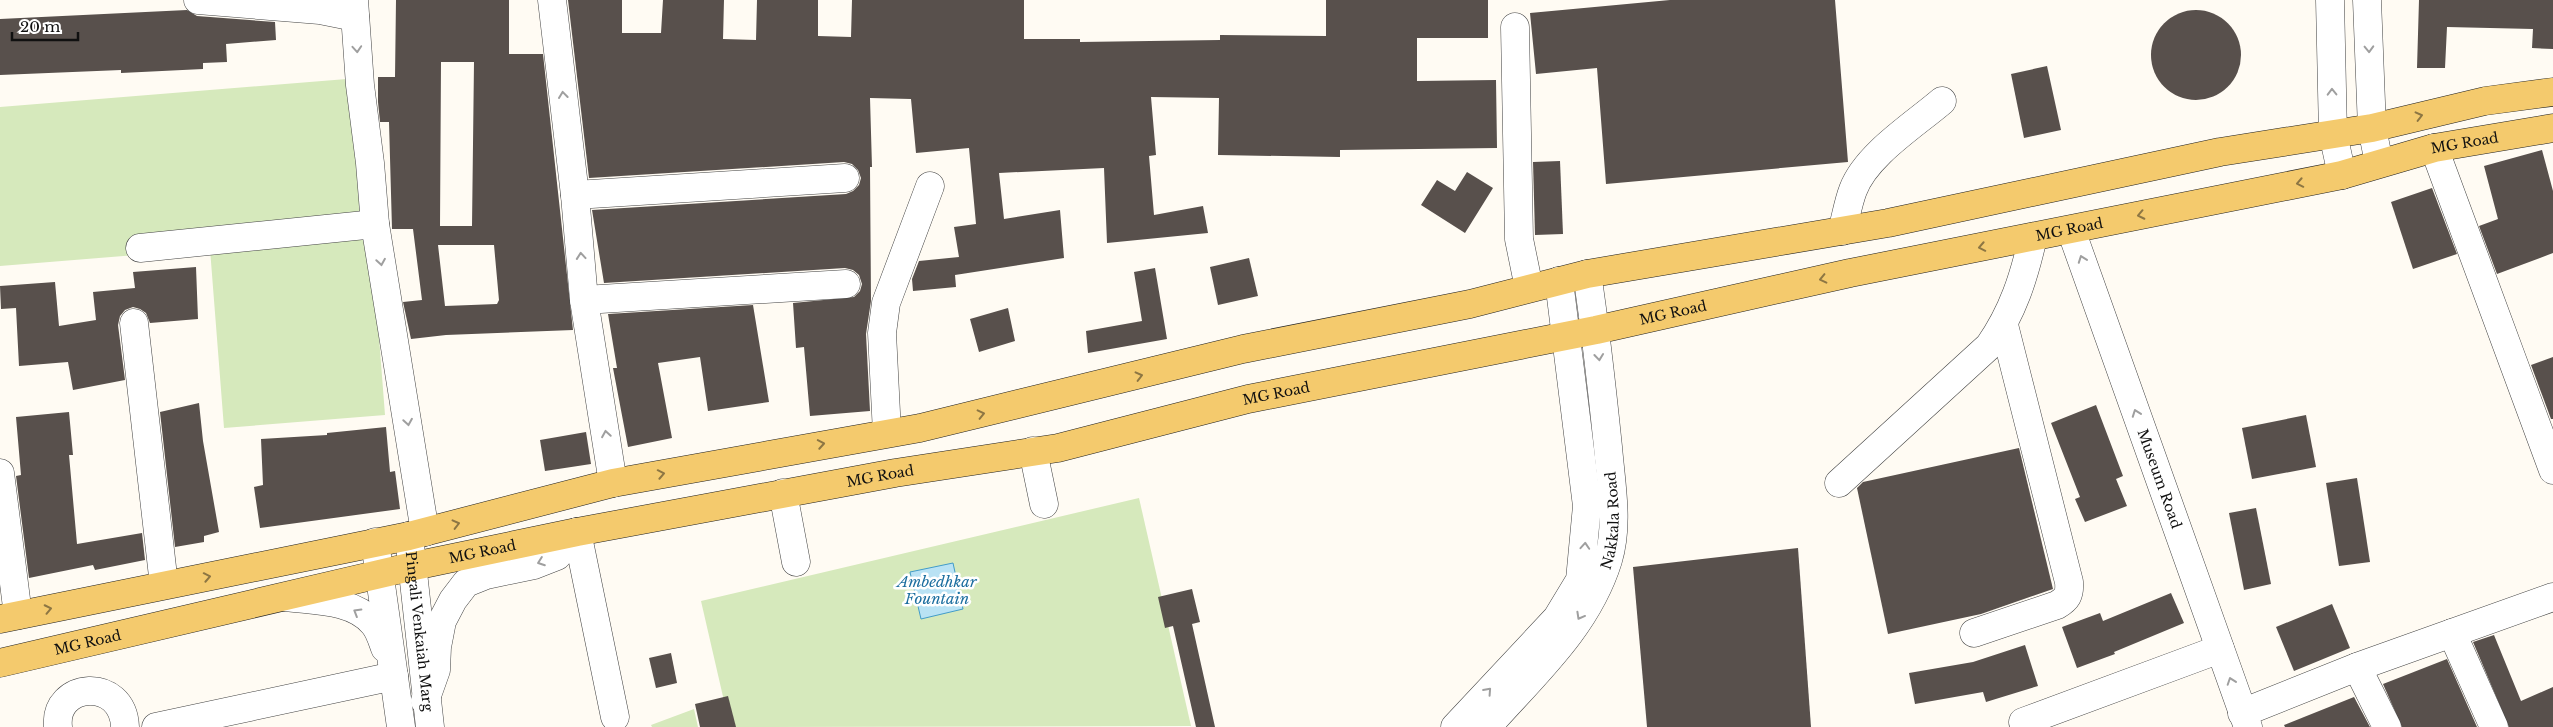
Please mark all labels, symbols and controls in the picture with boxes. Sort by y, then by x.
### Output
scale bar [12,10,79,42]
text: 20 m [20,17,60,36]
one-way arrow [352,45,363,53]
one-way arrow [2363,45,2374,53]
one-way arrow [2327,88,2338,96]
one-way arrow [558,91,569,99]
one-way arrow [2415,112,2423,122]
street label: MG Road [2430,128,2500,157]
one-way arrow [2296,177,2305,187]
one-way arrow [2137,209,2146,220]
street label: MG Road [2034,214,2105,245]
one-way arrow [1978,242,1986,252]
one-way arrow [575,252,586,260]
one-way arrow [2078,256,2088,264]
one-way arrow [376,258,386,266]
one-way arrow [1818,273,1827,284]
street label: MG Road [1638,296,1709,329]
one-way arrow [1593,353,1604,361]
one-way arrow [1134,371,1142,381]
street label: MG Road [1241,378,1312,409]
one-way arrow [976,409,985,420]
one-way arrow [2132,409,2142,417]
one-way arrow [402,418,412,427]
street label: Museum Road [2134,426,2186,531]
one-way arrow [602,430,612,439]
one-way arrow [817,440,826,450]
street label: MG Road [845,461,916,491]
one-way arrow [657,469,666,479]
street label: Nakkala Road [1597,470,1623,572]
one-way arrow [452,519,460,530]
street label: MG Road [447,536,518,568]
one-way arrow [1579,541,1590,549]
street label: Pingali Venkaiah Marg [402,550,437,713]
one-way arrow [537,556,546,566]
one-way arrow [203,572,211,582]
water label: Ambedhkar Fountain [895,572,978,608]
one-way arrow [43,604,52,615]
one-way arrow [353,608,362,618]
one-way arrow [1576,611,1586,620]
street label: MG Road [52,626,123,659]
one-way arrow [2227,677,2237,686]
one-way arrow [1482,687,1491,696]

